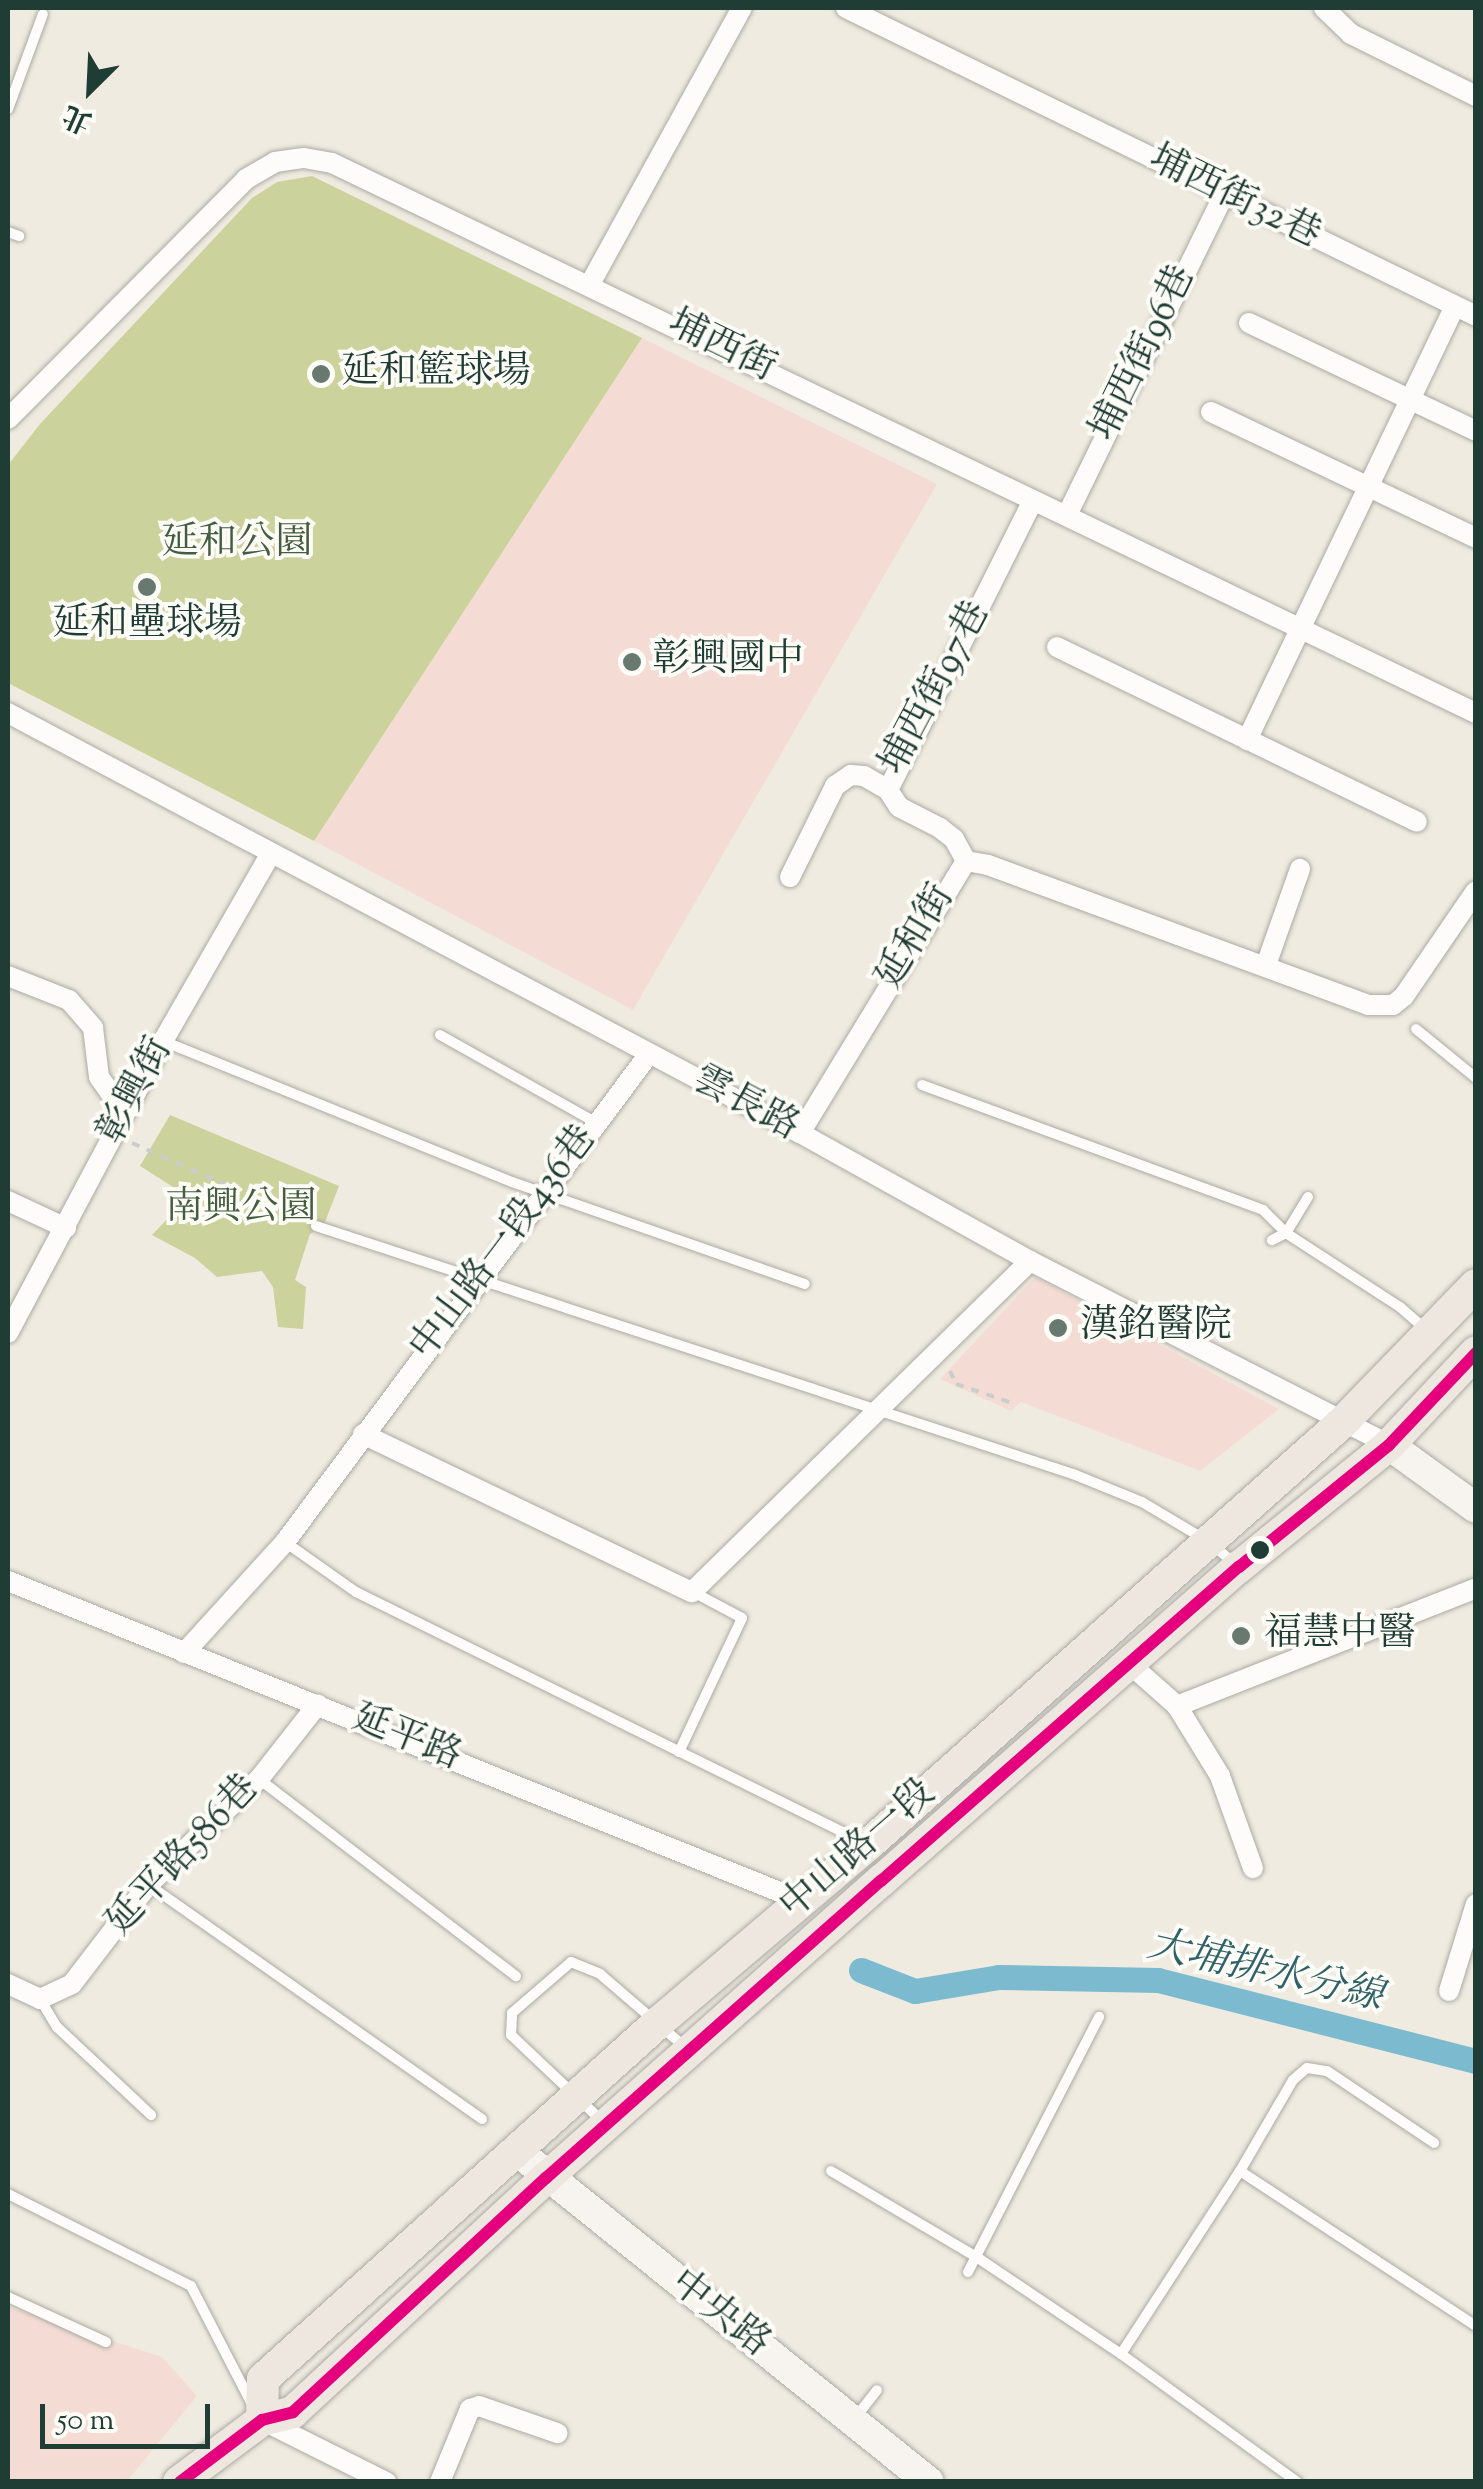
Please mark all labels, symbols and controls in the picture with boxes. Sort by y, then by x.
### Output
north arrow [40,40,140,140]
text: 北 [57,93,99,141]
street label: 埔西街32巷 [1141,138,1327,260]
street label: 埔西街96巷 [1083,259,1207,449]
street label: 埔西街 [660,303,782,393]
place label: 延和籃球場 [341,351,531,397]
marker: 延和籃球場 [310,363,332,385]
park label: 延和公園 [161,522,313,568]
marker: 延和壘球場 [136,576,158,598]
street label: 埔西街97巷 [872,595,1002,783]
place label: 延和壘球場 [52,603,242,649]
place label: 彰興國中 [652,639,804,685]
marker: 彰興國中 [621,651,643,673]
street label: 延和街 [868,877,966,999]
street label: 彰興街 [90,1031,184,1153]
street label: 雲長路 [684,1058,806,1152]
street label: 中山路一段436巷 [402,1118,608,1370]
park label: 南興公園 [165,1187,317,1233]
place label: 漢銘醫院 [1080,1305,1232,1351]
marker: 漢銘醫院 [1045,1315,1071,1341]
unlabelled marker [1250,1540,1270,1560]
place label: 福慧中醫 [1264,1613,1416,1659]
marker: 福慧中醫 [1228,1623,1254,1649]
street label: 延平路 [345,1697,467,1781]
street label: 延平路586巷 [98,1767,270,1947]
street label: 中山路一段 [772,1771,946,1931]
water label: 大埔排水分線 [1143,1923,1387,2023]
street label: 中央路 [660,2262,778,2368]
scale bar [45,2384,215,2446]
text: 50 m [57,2400,114,2443]

